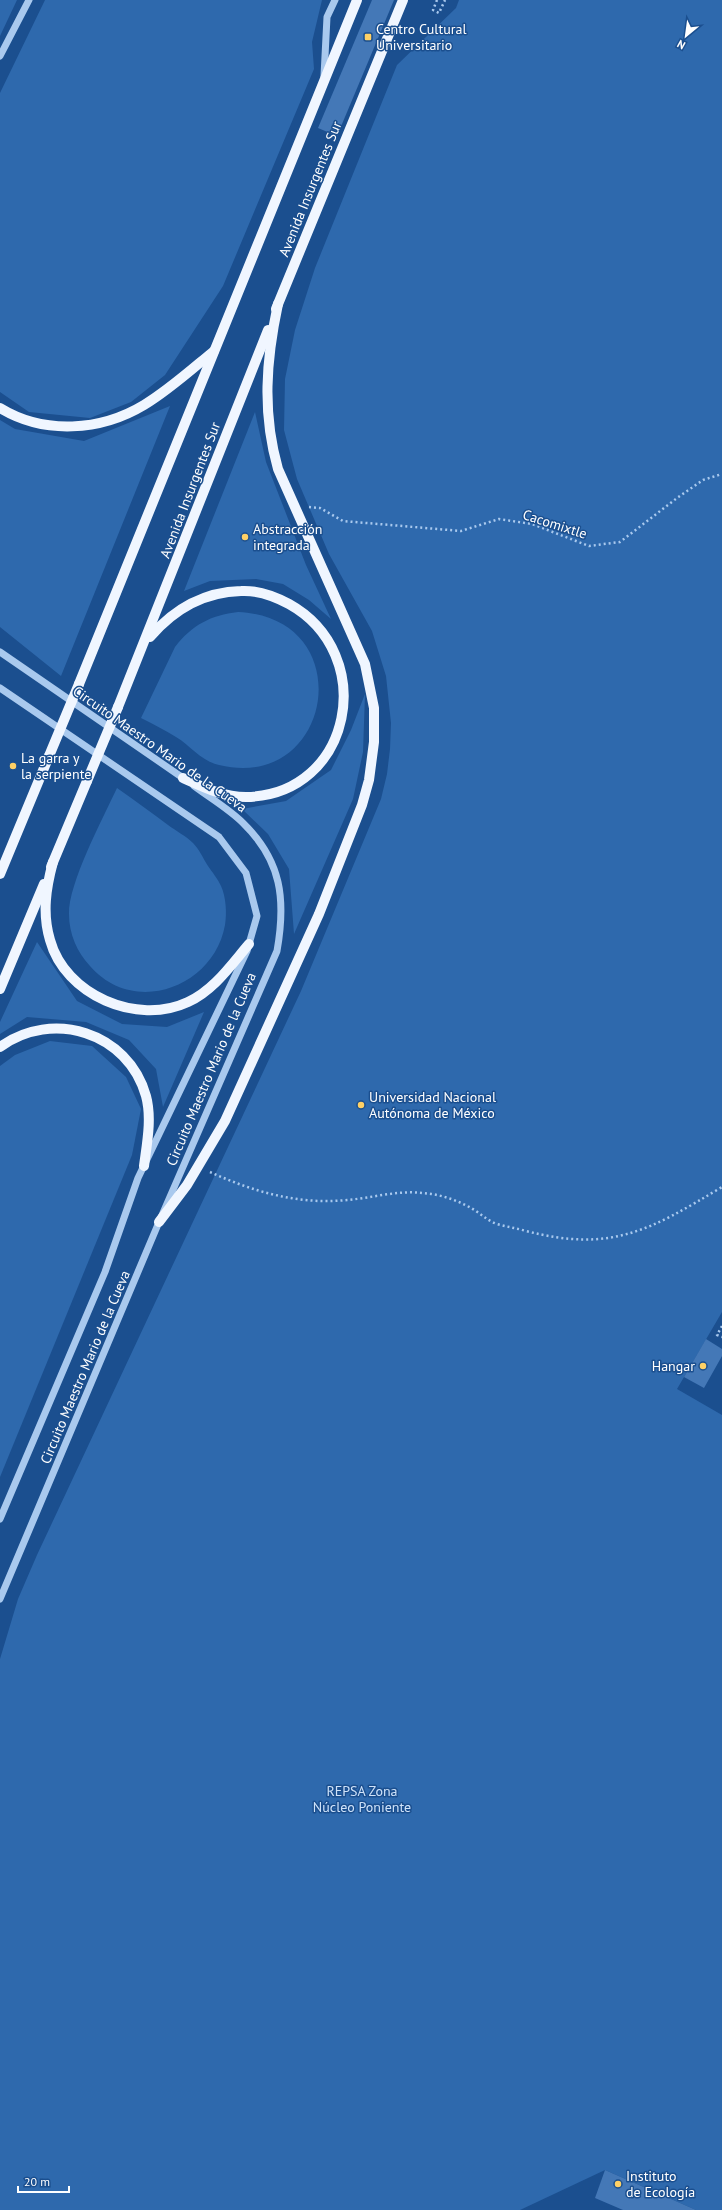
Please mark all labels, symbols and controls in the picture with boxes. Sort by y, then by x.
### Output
north arrow [666,16,706,56]
place label: Centro Cultural Universitario [376,20,467,54]
marker: Centro Cultural Universitario [363,32,373,42]
text: N [675,37,688,53]
street label: Avenida Insurgentes Sur [275,118,345,259]
street label: Avenida Insurgentes Sur [156,419,224,561]
street label: Cacomixtle [521,505,589,543]
place label: Abstracción integrada [253,520,322,554]
marker: Abstracción integrada [240,532,250,542]
street label: Circuito Maestro Mario de la Cueva [69,682,251,816]
place label: La garra y la serpiente [21,749,91,783]
marker: La garra y la serpiente [8,761,18,771]
street label: Circuito Maestro Mario de la Cueva [162,969,260,1168]
place label: Universidad Nacional Autónoma de México [369,1088,496,1122]
marker: Universidad Nacional Autónoma de México [356,1100,366,1110]
street label: Circuito Maestro Mario de la Cueva [36,1267,134,1466]
place label: Hangar [652,1357,695,1375]
marker: Hangar [698,1361,708,1371]
park label: REPSA Zona Núcleo Poniente [313,1782,411,1816]
place label: Instituto de Ecología [626,2167,695,2201]
scale bar [18,2168,69,2194]
text: 20 m [24,2174,50,2189]
marker: Instituto de Ecología [613,2179,623,2189]

